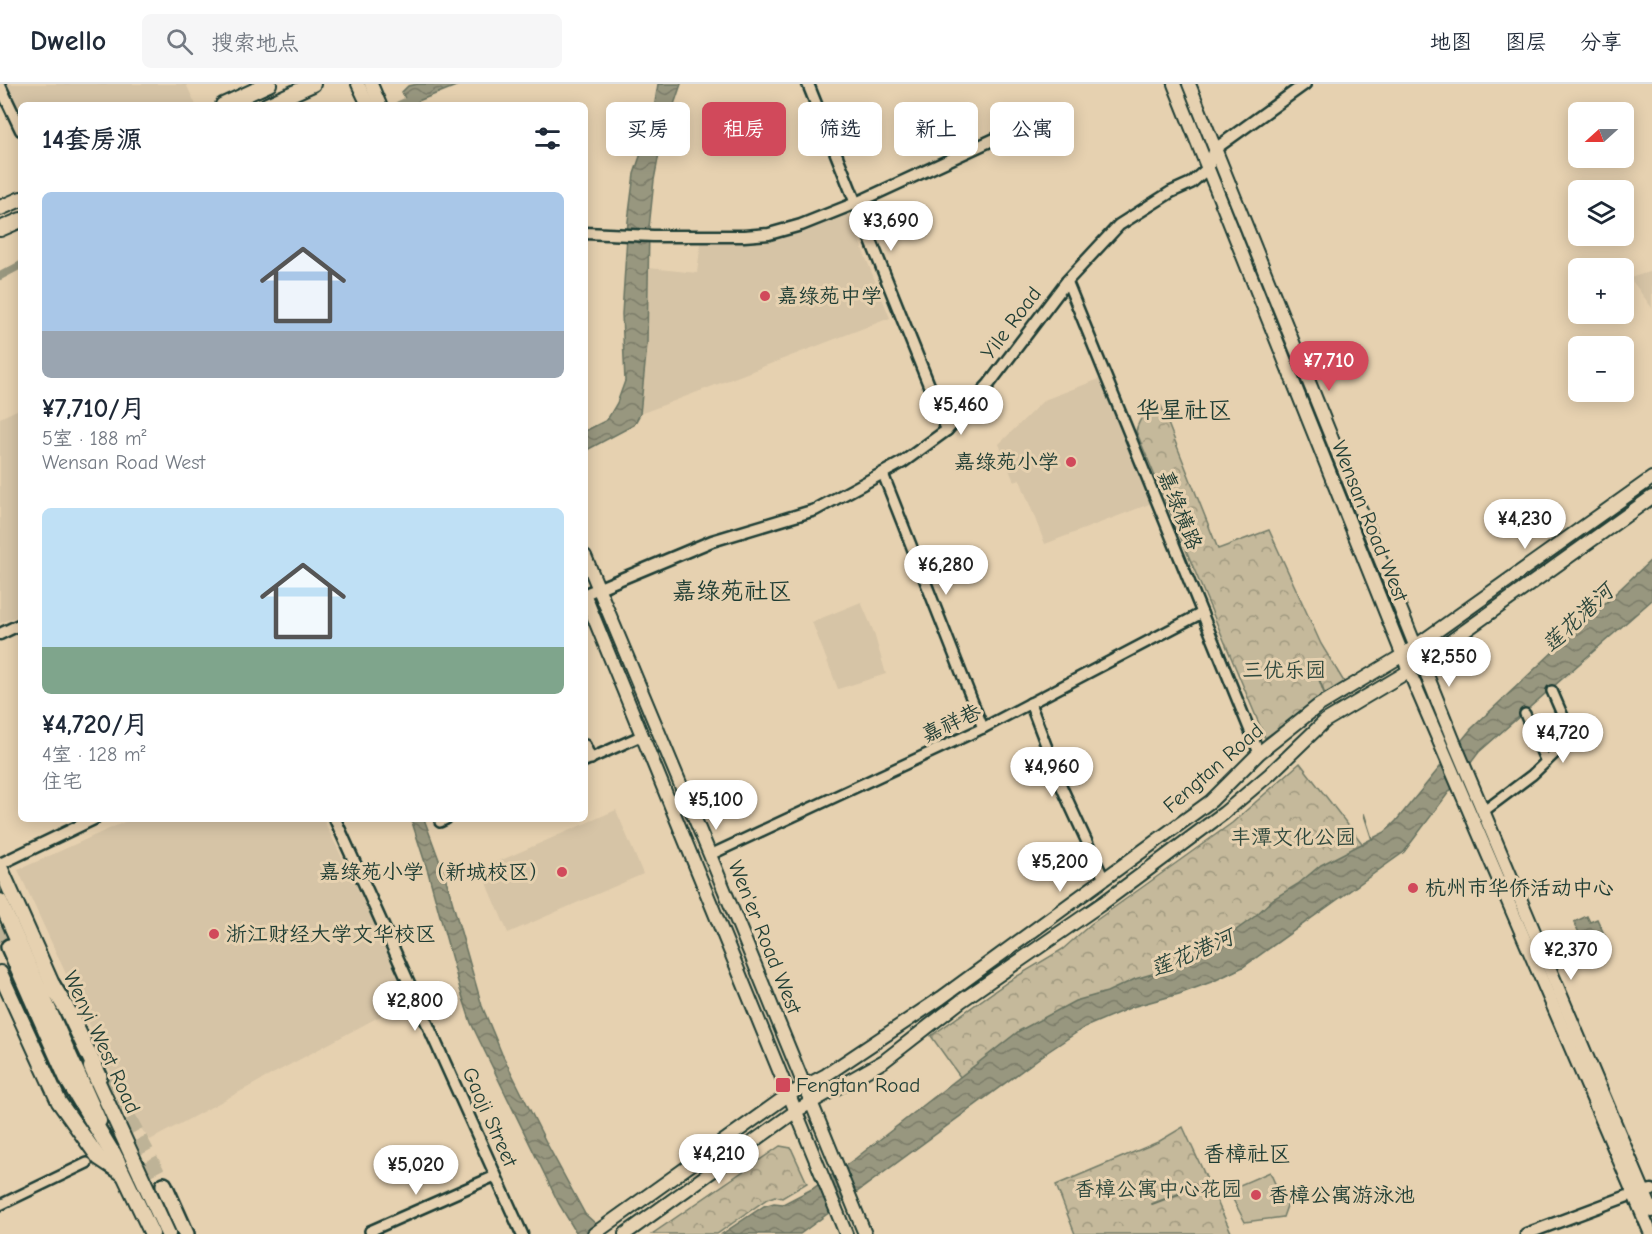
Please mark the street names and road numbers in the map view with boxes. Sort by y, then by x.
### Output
street label: Yile Road [976,282,1046,364]
street label: Wensan Road West [1327,437,1414,606]
street label: 嘉绿横路 [1153,467,1207,553]
street label: 嘉祥巷 [917,699,985,747]
street label: Fengtan Road [1158,718,1268,818]
street label: Wen'er Road West [723,857,807,1018]
street label: Wenyi West Road [58,967,146,1117]
street label: Gaoji Street [457,1064,523,1171]

